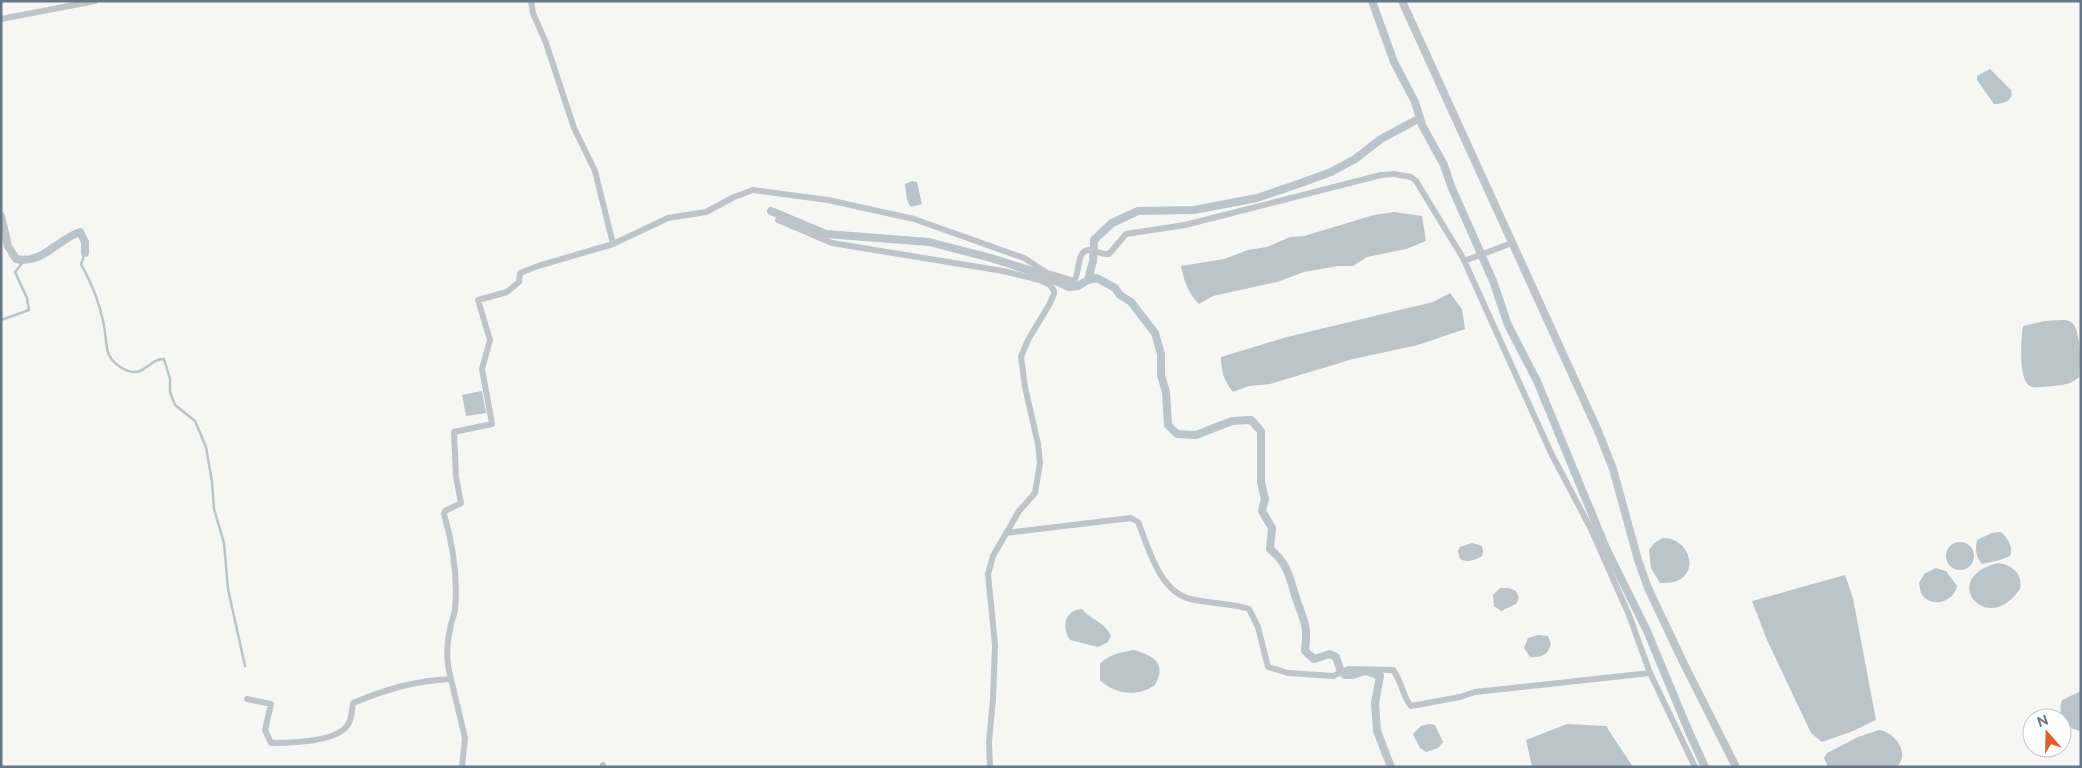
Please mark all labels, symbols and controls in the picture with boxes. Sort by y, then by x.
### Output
north arrow [2022,708,2072,758]
text: N [2035,711,2050,730]

